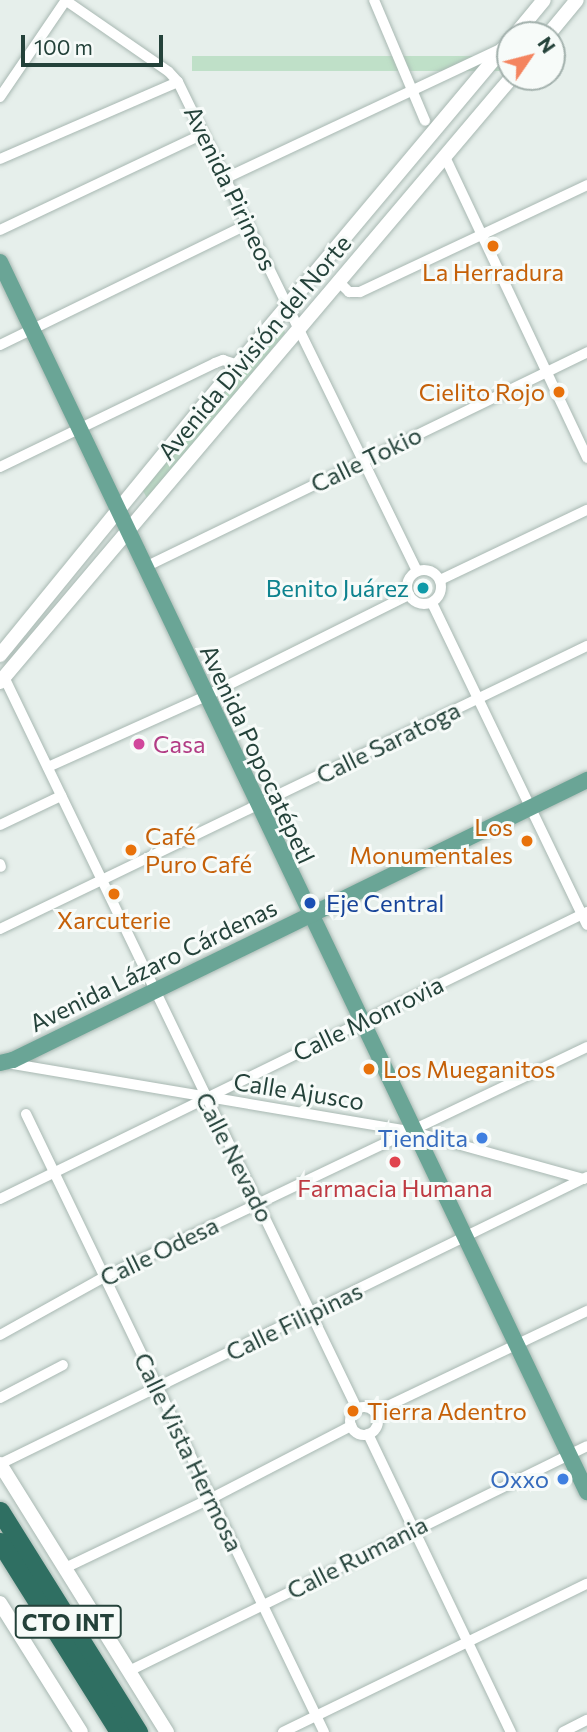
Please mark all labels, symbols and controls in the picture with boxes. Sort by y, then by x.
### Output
scale bar [24,21,166,65]
north arrow [496,21,566,91]
text: N [533,32,560,57]
text: 100 m [34,34,93,59]
street label: Avenida Pirineos [179,101,283,275]
street label: Avenida División del Norte [151,229,357,465]
marker: La Herradura [485,238,501,254]
place label: La Herradura [422,258,564,286]
place label: Cielito Rojo [419,378,545,406]
marker: Cielito Rojo [551,384,567,400]
street label: Calle Tokio [306,420,426,498]
place label: Benito Juárez [266,574,409,602]
marker: Benito Juárez [415,580,431,596]
street label: Avenida Popocatépetl [195,640,321,868]
street label: Calle Saratoga [311,695,465,789]
place label: Casa [153,730,205,758]
marker: Casa [131,736,147,752]
place label: Los Monumentales [349,813,513,869]
place label: Café Puro Café [145,822,252,878]
marker: Los Monumentales [519,833,535,849]
marker: Café Puro Café [123,842,139,858]
marker: Xarcuterie [106,886,122,902]
place label: Eje Central [326,889,444,917]
street label: Avenida Lázaro Cárdenas [25,893,281,1037]
marker: Eje Central [300,893,320,913]
place label: Xarcuterie [57,906,171,934]
street label: Calle Monrovia [288,969,448,1067]
place label: Los Mueganitos [383,1055,555,1083]
marker: Los Mueganitos [361,1061,377,1077]
street label: Calle Ajusco [232,1066,366,1116]
street label: Calle Nevado [190,1087,280,1227]
place label: Tiendita [378,1124,468,1152]
marker: Tiendita [474,1130,490,1146]
marker: Farmacia Humana [387,1154,403,1170]
place label: Farmacia Humana [297,1174,493,1202]
street label: Calle Odesa [95,1210,223,1292]
street label: Calle Filipinas [221,1276,367,1366]
street label: Calle Vista Hermosa [128,1348,250,1556]
place label: Tierra Adentro [367,1397,527,1425]
marker: Tierra Adentro [345,1403,361,1419]
place label: Oxxo [490,1465,549,1493]
marker: Oxxo [555,1471,571,1487]
street label: Calle Rumania [282,1509,432,1605]
road number: CTO INT [14,1602,122,1642]

